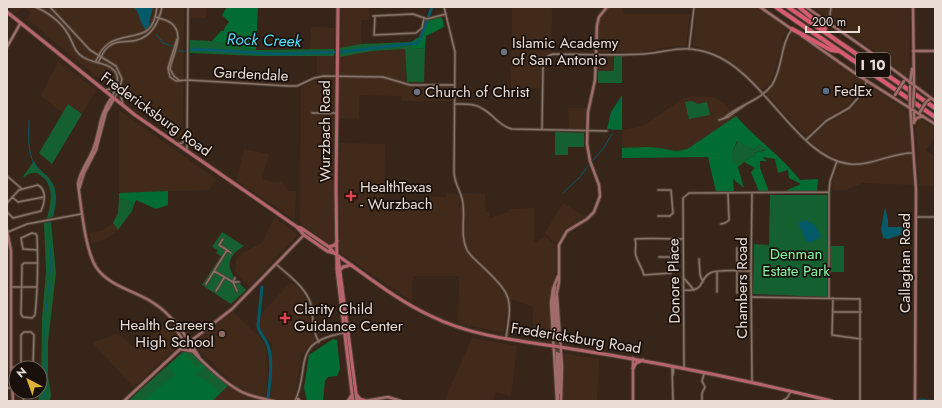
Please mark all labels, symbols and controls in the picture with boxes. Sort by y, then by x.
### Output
scale bar [806,8,859,34]
text: 200 m [812,13,846,31]
water label: Rock Creek [226,27,303,53]
place label: Islamic Academy of San Antonio [512,32,619,71]
marker: Islamic Academy of San Antonio [499,47,509,57]
road number: I 10 [856,53,890,77]
street label: Gardendale [213,61,289,87]
street label: Fredericksburg Road [96,66,216,162]
street label: Wurzbach Road [314,80,336,182]
place label: FedEx [834,80,873,102]
place label: Church of Christ [425,81,530,103]
marker: FedEx [821,86,831,96]
marker: Church of Christ [412,87,422,97]
place label: HealthTexas - Wurzbach [360,176,433,215]
marker: HealthTexas - Wurzbach [345,190,357,202]
street label: Callaghan Road [894,213,916,313]
street label: Chambers Road [731,237,753,339]
street label: Donore Place [662,238,686,324]
park label: Denman Estate Park [762,243,830,282]
place label: Clarity Child Guidance Center [294,298,404,337]
marker: Clarity Child Guidance Center [279,312,291,324]
place label: Health Careers High School [120,314,214,353]
street label: Fredericksburg Road [509,317,643,359]
marker: Health Careers High School [217,329,227,339]
north arrow [8,360,48,400]
text: N [13,364,30,381]

